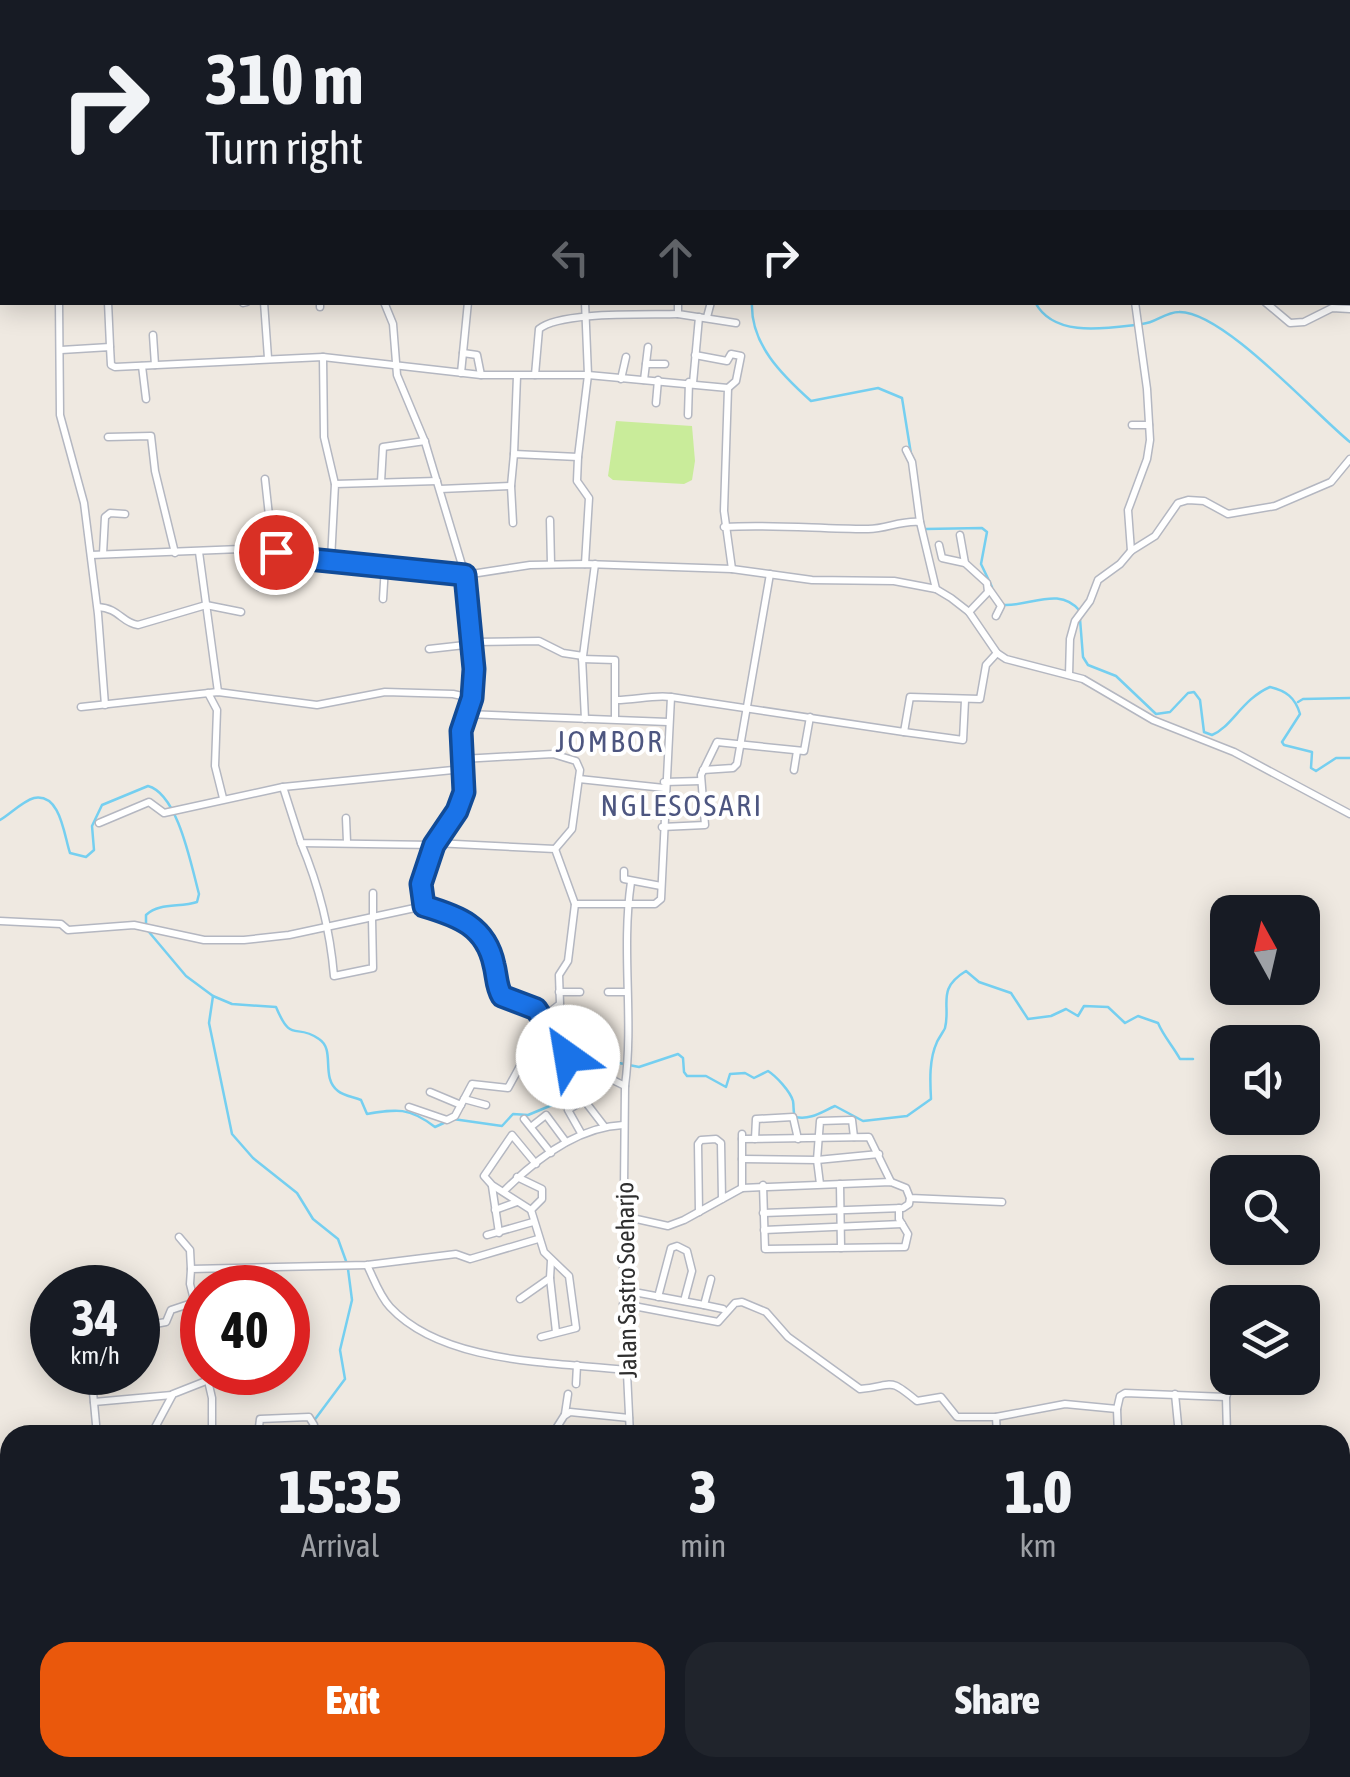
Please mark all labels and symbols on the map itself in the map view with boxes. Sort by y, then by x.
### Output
pin [234,510,319,595]
district label: JOMBOR [556,724,664,758]
district label: NGLESOSARI [600,788,764,822]
north arrow [1210,895,1320,1005]
position arrow [516,1005,620,1109]
street label: Jalan Sastro Soeharjo [610,1182,642,1378]
speed limit sign: 40 [180,1265,310,1395]

